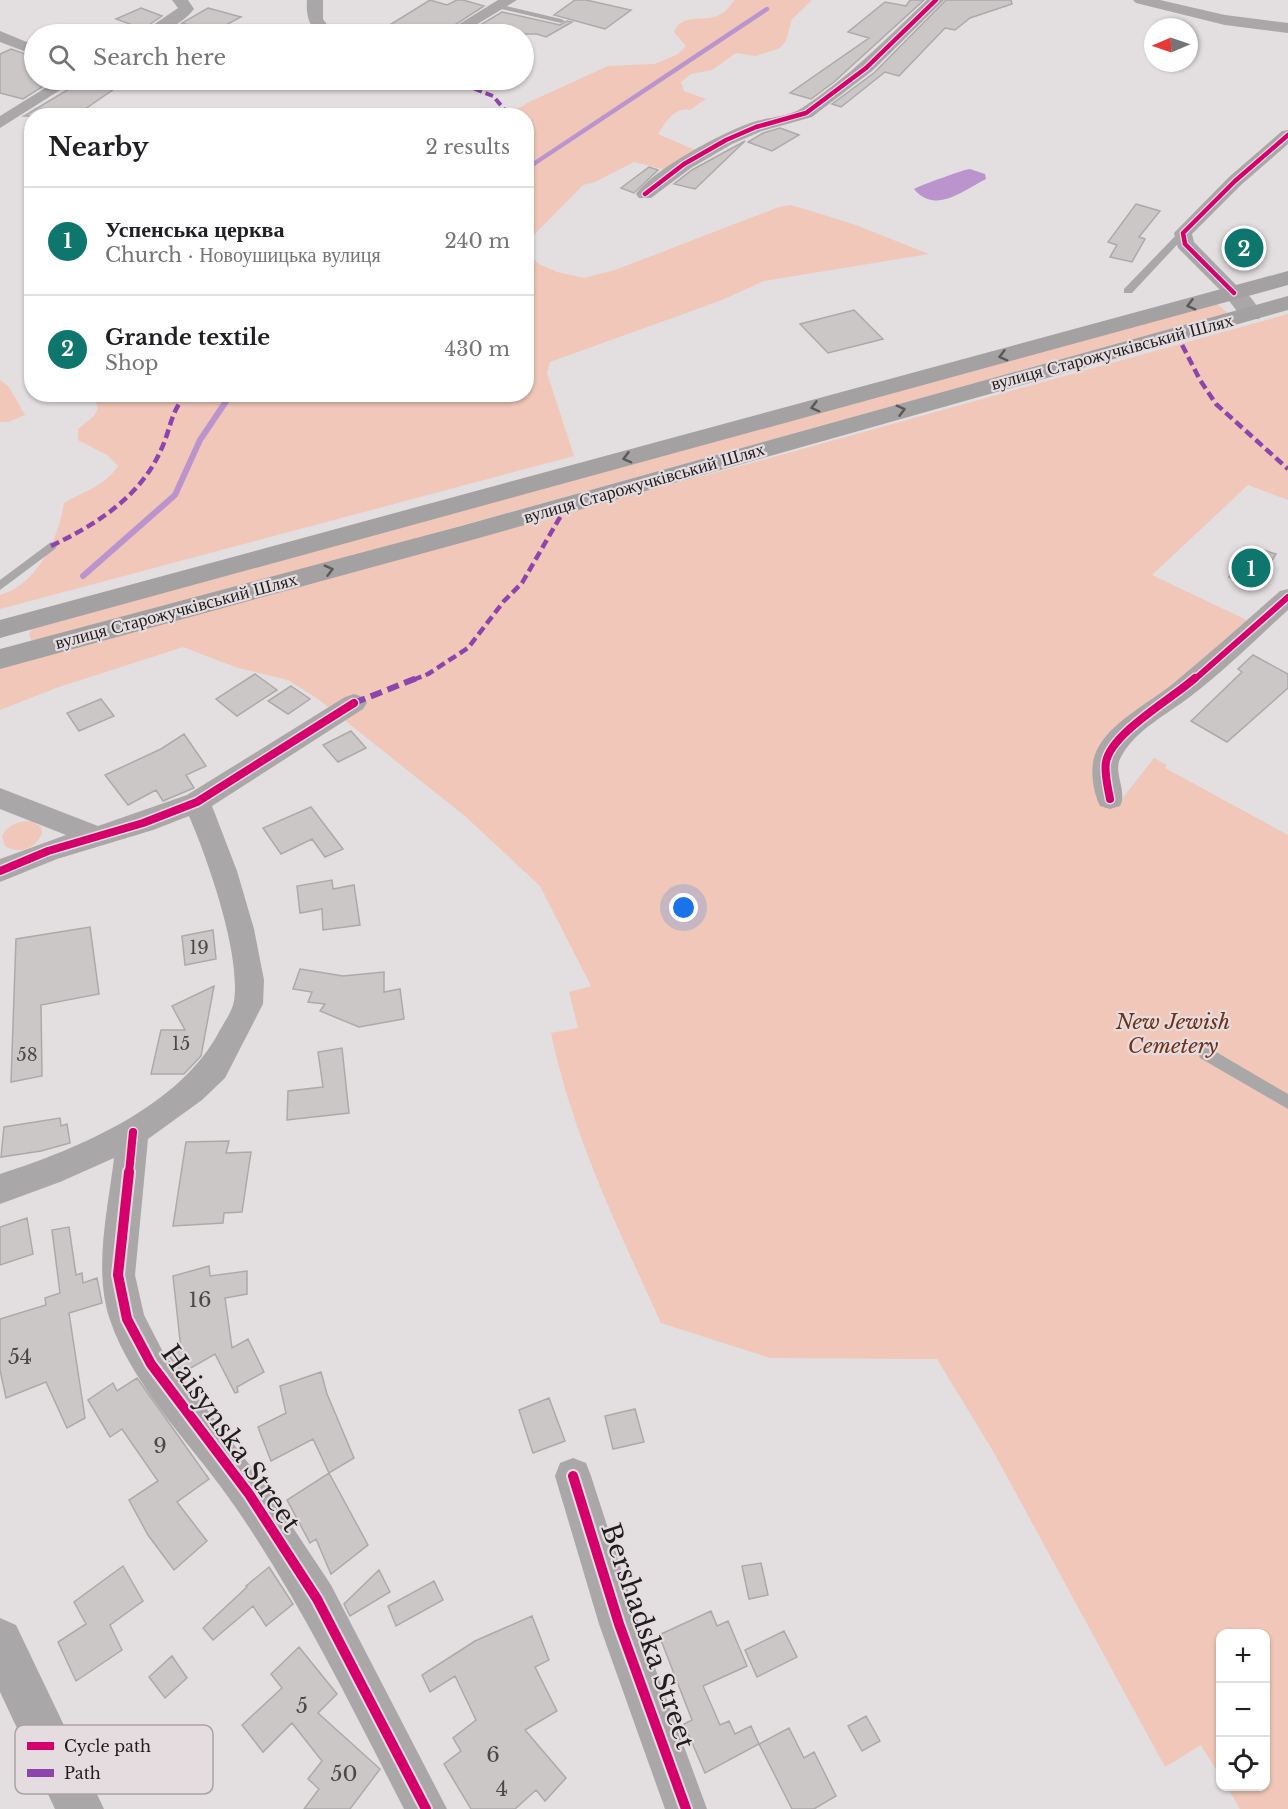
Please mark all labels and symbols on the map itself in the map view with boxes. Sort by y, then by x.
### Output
north arrow [1144,18,1198,72]
pin: 2 [1224,226,1264,270]
one-way arrow [1186,298,1197,310]
street label: вулиця Старожучківський Шлях [989,309,1235,395]
one-way arrow [998,349,1009,361]
one-way arrow [810,399,820,412]
one-way arrow [896,405,906,418]
street label: вулиця Старожучківський Шлях [521,438,767,528]
one-way arrow [622,450,632,463]
pin: 1 [1232,546,1270,590]
one-way arrow [323,565,333,577]
street label: вулиця Старожучківський Шлях [53,568,299,654]
your location [669,893,698,922]
house number: 19 [189,937,209,959]
park label: New Jewish Cemetery [1115,1009,1230,1059]
house number: 15 [172,1033,190,1055]
house number: 58 [16,1044,38,1066]
house number: 16 [189,1287,211,1313]
street label: Haisynska Street [155,1338,308,1538]
house number: 54 [8,1344,32,1370]
house number: 9 [153,1433,167,1459]
street label: Bershadska Street [594,1519,702,1753]
house number: 5 [296,1693,308,1719]
legend [15,1725,213,1794]
text: Cycle path [64,1736,151,1756]
house number: 6 [486,1742,500,1768]
house number: 50 [331,1761,357,1787]
text: Path [64,1763,101,1783]
house number: 4 [496,1776,508,1802]

